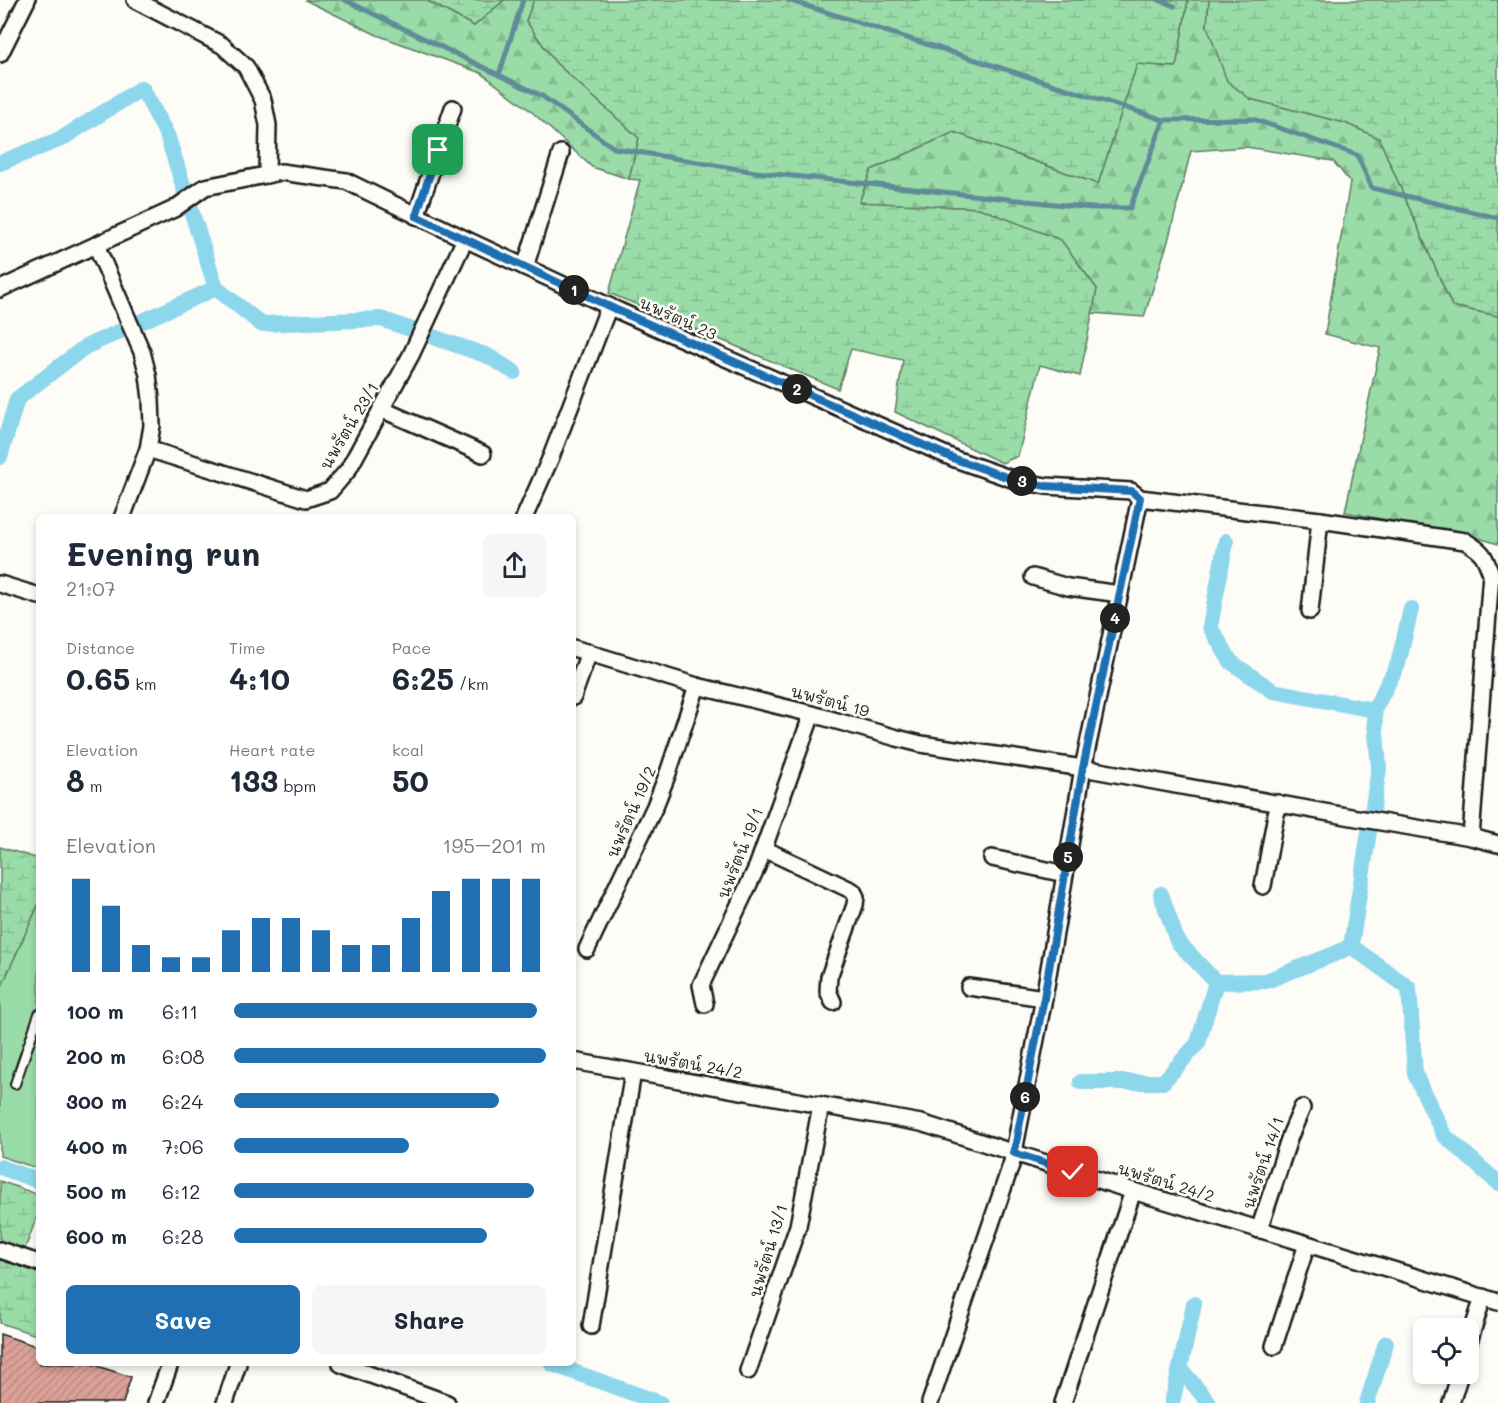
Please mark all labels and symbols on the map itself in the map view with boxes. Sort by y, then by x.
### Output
pin [412,124,463,175]
pin: 1 [559,275,589,305]
street label: นพรัตน์ 23 [636,291,720,344]
pin: 2 [782,374,812,404]
street label: นพรัตน์ 23/1 [314,378,383,473]
pin: 3 [1007,466,1037,496]
pin: 4 [1100,603,1130,633]
street label: นพรัตน์ 19 [788,680,872,721]
street label: นพรัตน์ 19/2 [601,763,660,861]
street label: นพรัตน์ 19/1 [712,804,767,901]
pin: 5 [1053,842,1083,872]
street label: นพรัตน์ 24/2 [642,1044,744,1083]
pin: 6 [1010,1082,1040,1112]
street label: นพรัตน์ 14/1 [1237,1114,1288,1212]
pin [1047,1146,1098,1197]
street label: นพรัตน์ 24/2 [1115,1157,1217,1206]
street label: นพรัตน์ 13/1 [743,1202,792,1300]

